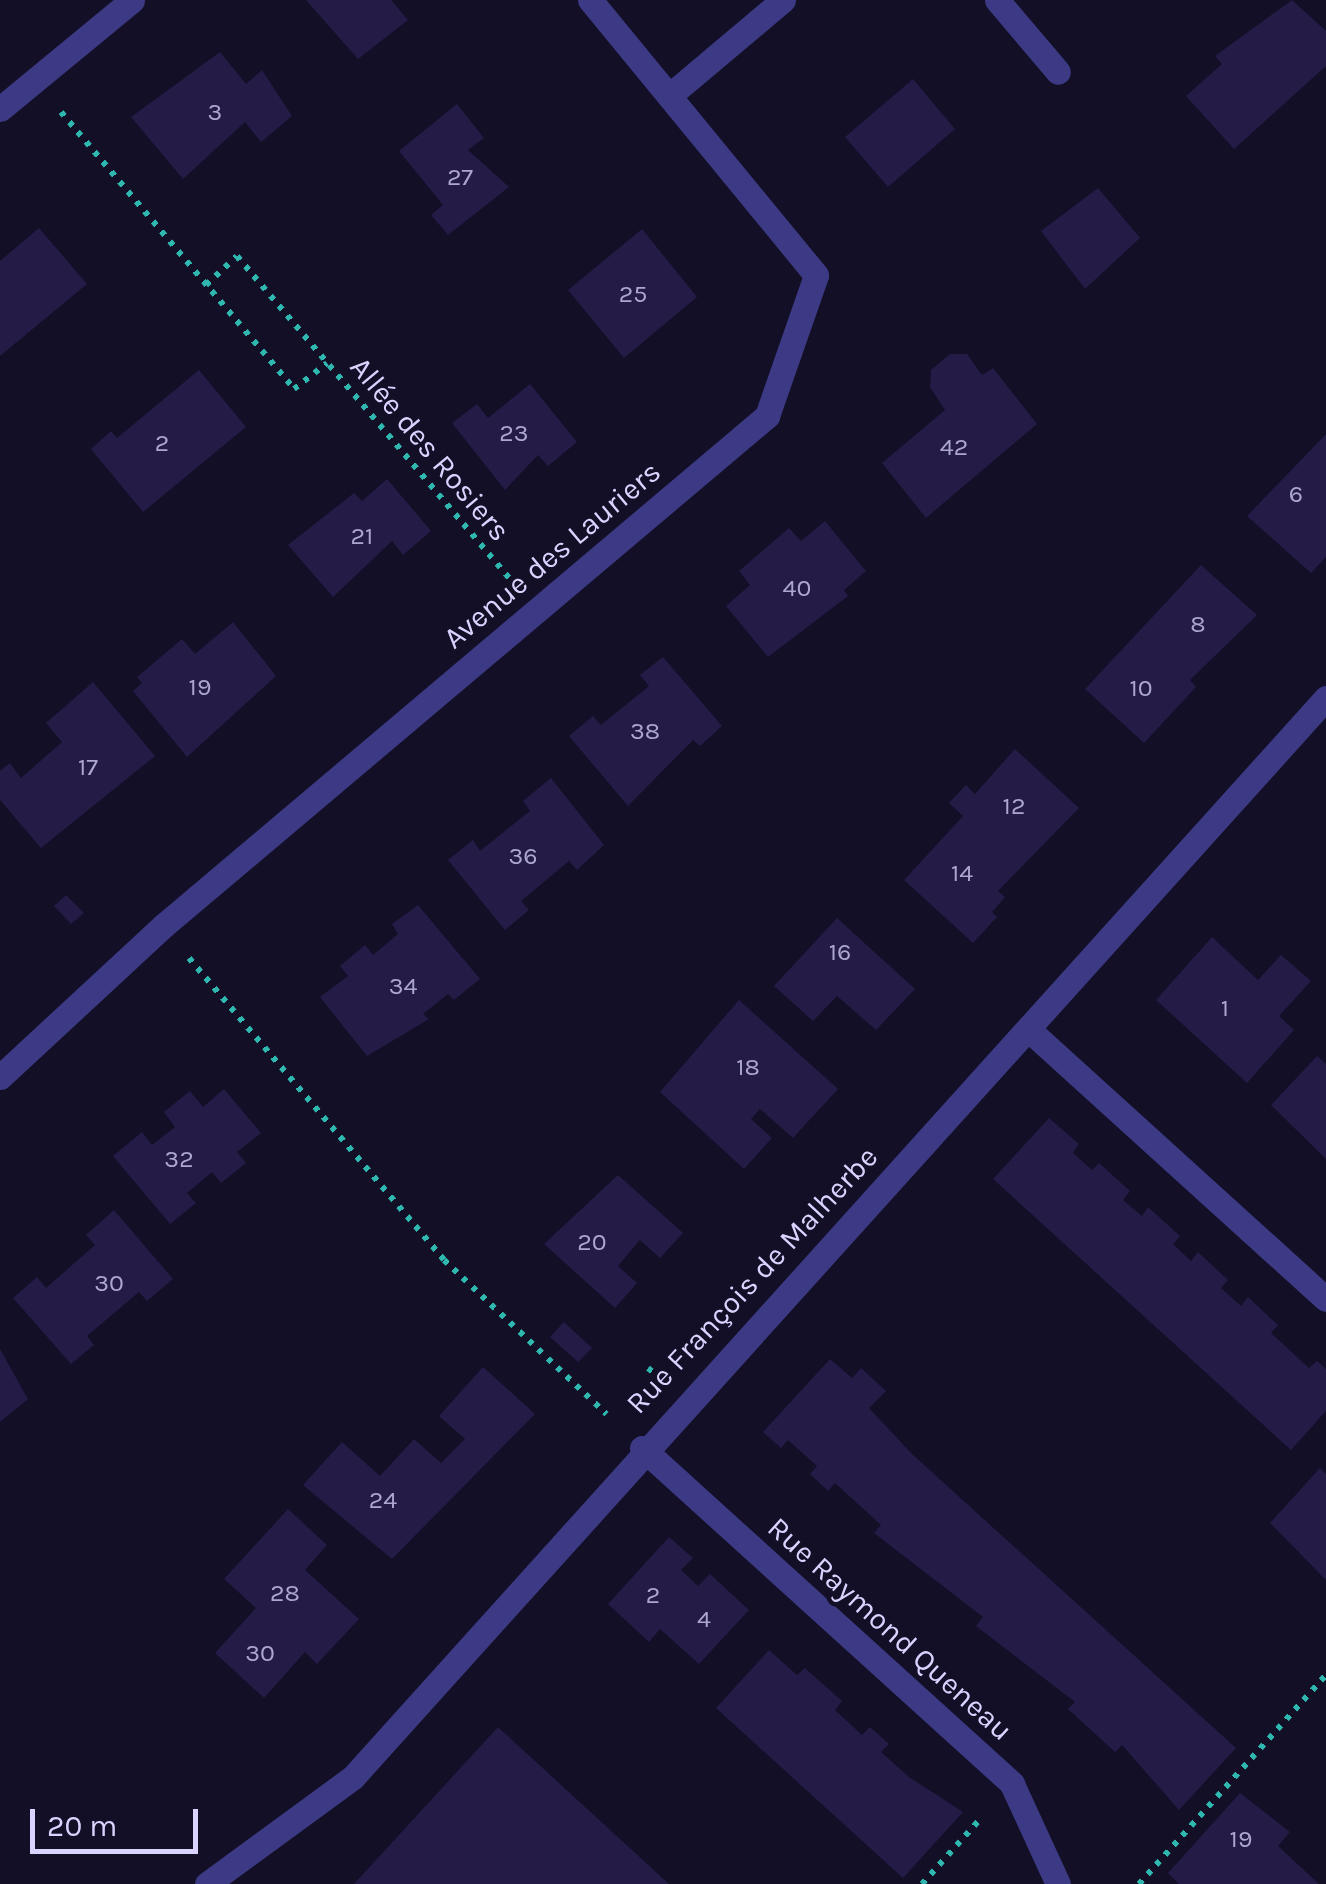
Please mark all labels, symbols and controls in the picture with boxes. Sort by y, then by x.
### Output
house number: 3 [208,97,222,127]
house number: 27 [447,162,473,192]
house number: 25 [619,279,647,309]
street label: Allée des Rosiers [342,350,518,548]
house number: 23 [499,418,529,448]
house number: 2 [155,428,169,458]
house number: 42 [940,432,968,462]
street label: Avenue des Lauriers [436,454,668,656]
house number: 6 [1289,479,1303,509]
house number: 21 [351,521,373,551]
house number: 40 [783,573,811,603]
house number: 8 [1190,609,1206,639]
house number: 19 [189,672,211,702]
house number: 10 [1129,673,1153,703]
house number: 38 [630,716,660,746]
house number: 17 [78,752,98,782]
house number: 12 [1003,791,1025,821]
house number: 36 [508,841,538,871]
house number: 14 [951,858,973,888]
house number: 16 [829,937,851,967]
house number: 34 [389,971,417,1001]
house number: 1 [1221,993,1229,1023]
house number: 18 [736,1052,760,1082]
street label: Rue François de Malherbe [619,1139,885,1421]
house number: 32 [164,1144,194,1174]
house number: 20 [577,1227,607,1257]
house number: 30 [94,1268,124,1298]
house number: 24 [369,1485,397,1515]
street label: Rue Raymond Queneau [760,1510,1020,1748]
house number: 28 [270,1578,300,1608]
house number: 2 [646,1580,660,1610]
house number: 4 [697,1604,711,1634]
house number: 30 [245,1638,275,1668]
scale bar [35,1789,202,1851]
text: 20 m [47,1808,117,1844]
house number: 19 [1230,1824,1252,1854]

